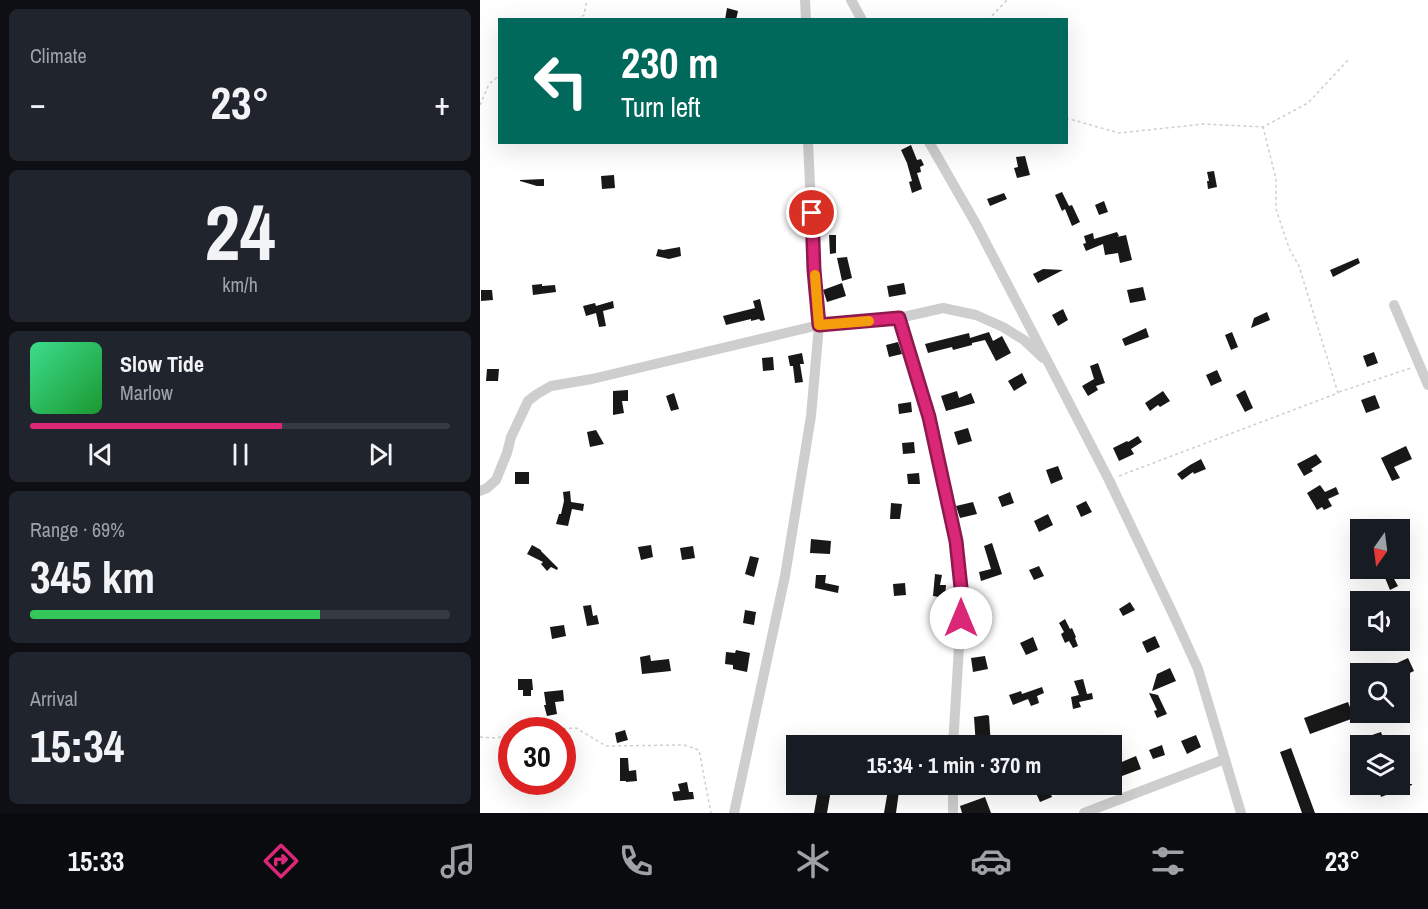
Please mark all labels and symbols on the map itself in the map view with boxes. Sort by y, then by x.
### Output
pin [786,187,837,238]
north arrow [1350,519,1410,579]
position arrow [929,586,993,650]
speed limit sign: 30 [498,717,576,795]

